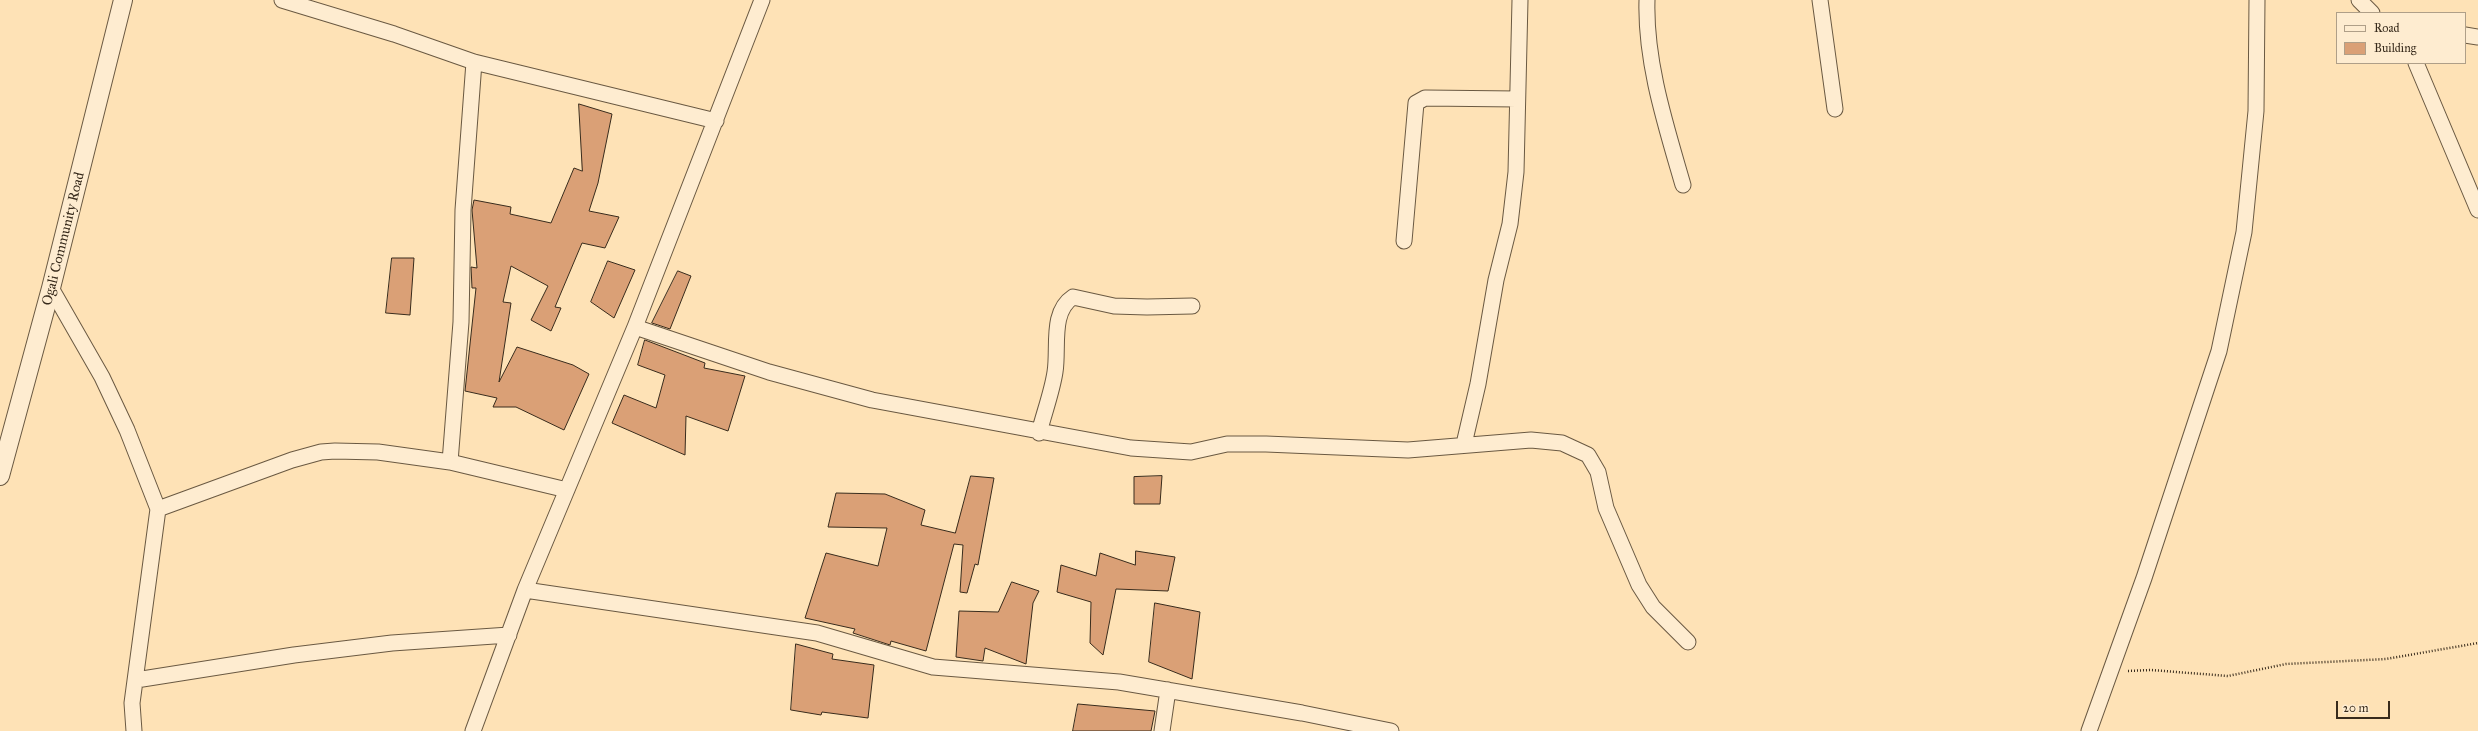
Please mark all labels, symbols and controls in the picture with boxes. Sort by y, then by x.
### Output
legend [2336,12,2466,64]
text: Road [2374,21,2400,35]
text: Building [2374,41,2416,55]
street label: Ogali Community Road [39,170,89,308]
scale bar [2338,693,2392,719]
text: 20 m [2343,701,2369,715]

